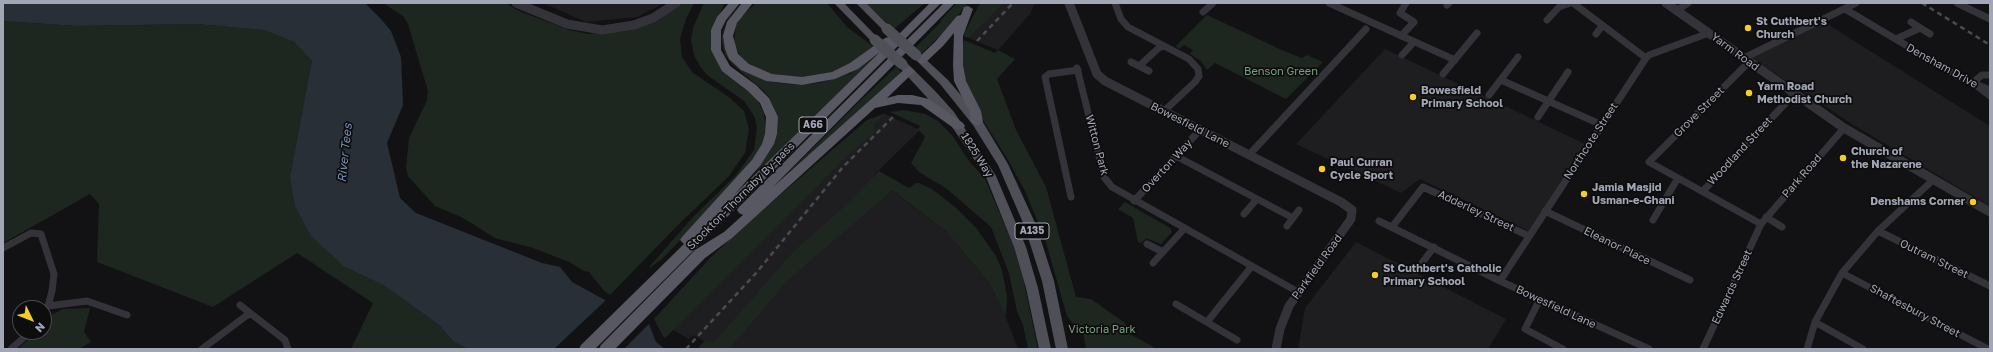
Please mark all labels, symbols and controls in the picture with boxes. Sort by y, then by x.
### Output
place label: St Cuthbert's Church [1756,15,1827,41]
marker: St Cuthbert's Church [1743,23,1753,33]
street label: Yarm Road [1708,30,1762,74]
street label: Densham Drive [1904,41,1980,91]
park label: Benson Green [1244,65,1318,79]
place label: Yarm Road Methodist Church [1757,80,1852,106]
place label: Bowesfield Primary School [1421,84,1503,110]
street label: Grove Street [1671,84,1727,140]
marker: Yarm Road Methodist Church [1744,88,1754,98]
marker: Bowesfield Primary School [1408,92,1418,102]
street label: Bowesfield Lane [1148,99,1232,151]
street label: Northcote Street [1561,100,1621,182]
street label: Witton Park [1083,113,1111,177]
street label: Woodland Street [1705,114,1775,188]
road number: A66 [799,117,827,133]
water label: River Tees [335,123,355,183]
street label: 1825 Way [958,130,996,180]
street label: Overton Way [1139,137,1195,195]
street label: Stockton-Thornaby By-pass [684,139,798,253]
place label: Church of the Nazarene [1851,145,1922,171]
street label: Park Road [1779,151,1825,201]
marker: Church of the Nazarene [1838,153,1848,163]
place label: Paul Curran Cycle Sport [1330,156,1393,182]
marker: Paul Curran Cycle Sport [1317,164,1327,174]
place label: Jamia Masjid Usman-e-Ghani [1592,181,1674,207]
street label: Adderley Street [1436,188,1516,234]
marker: Jamia Masjid Usman-e-Ghani [1579,189,1589,199]
place label: Denshams Corner [1870,195,1965,209]
marker: Denshams Corner [1968,197,1978,207]
road number: A135 [1015,223,1049,239]
street label: Eleanor Place [1582,224,1652,268]
street label: Parkfield Road [1289,232,1345,302]
street label: Outram Street [1898,237,1970,281]
street label: Edwards Street [1709,248,1755,326]
place label: St Cuthbert's Catholic Primary School [1383,262,1502,288]
marker: St Cuthbert's Catholic Primary School [1370,270,1380,280]
street label: Shaftesbury Street [1868,282,1962,340]
street label: Bowesfield Lane [1514,283,1598,331]
north arrow [12,300,52,340]
text: N [33,320,48,335]
park label: Victoria Park [1068,323,1136,337]

